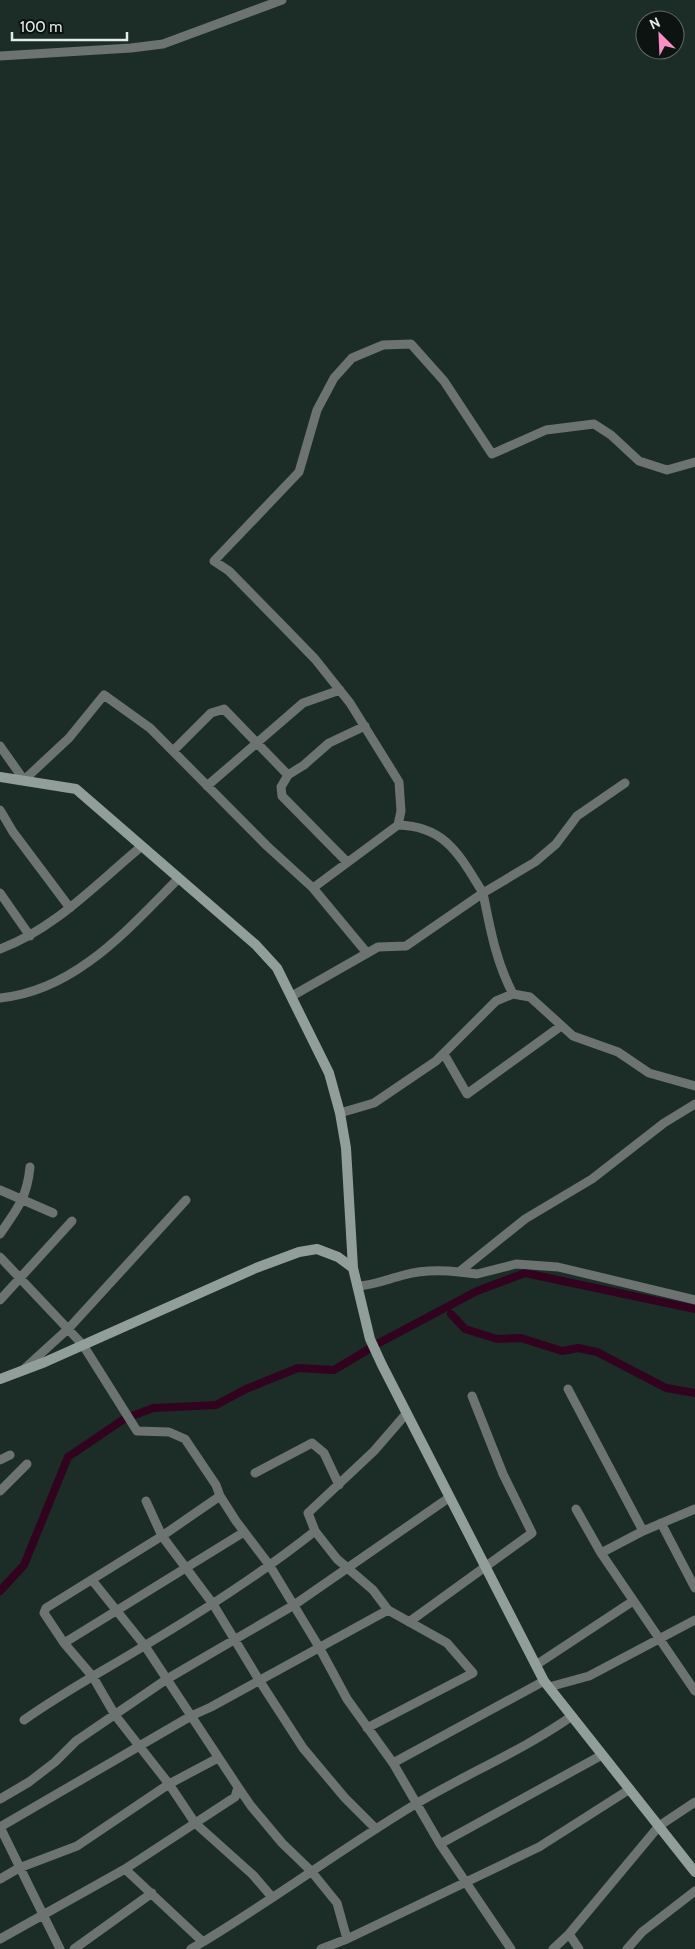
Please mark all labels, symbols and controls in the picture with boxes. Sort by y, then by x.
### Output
scale bar [12,10,128,42]
north arrow [635,10,685,60]
text: N [647,13,663,33]
text: 100 m [20,18,62,36]

